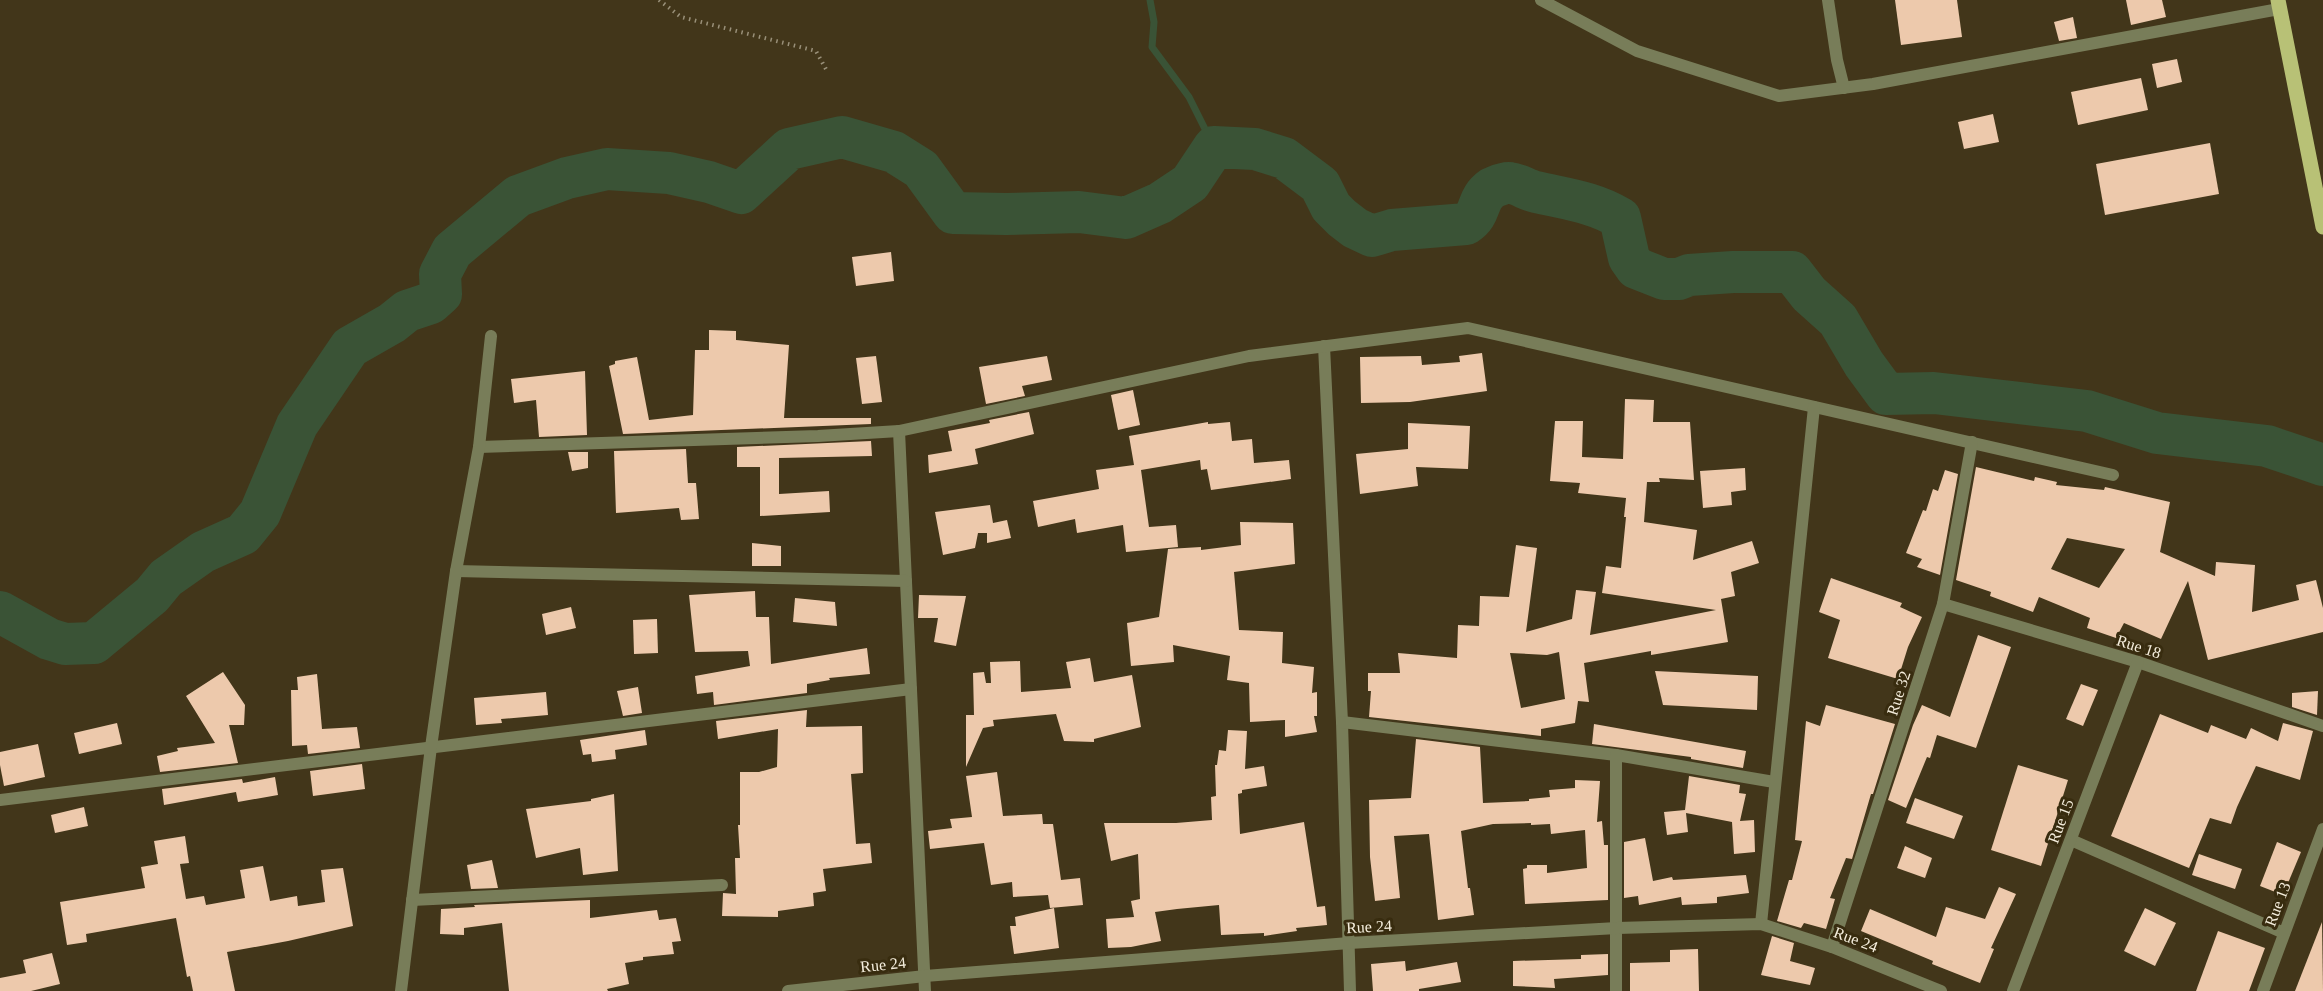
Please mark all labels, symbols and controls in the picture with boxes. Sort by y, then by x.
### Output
street label: Rue 18 [2114,631,2163,662]
street label: Rue 32 [1883,669,1914,718]
street label: Rue 15 [2044,797,2077,846]
street label: Rue 13 [2261,880,2294,929]
street label: Rue 24 [1346,917,1392,936]
street label: Rue 24 [1831,923,1880,956]
street label: Rue 24 [859,954,907,975]

